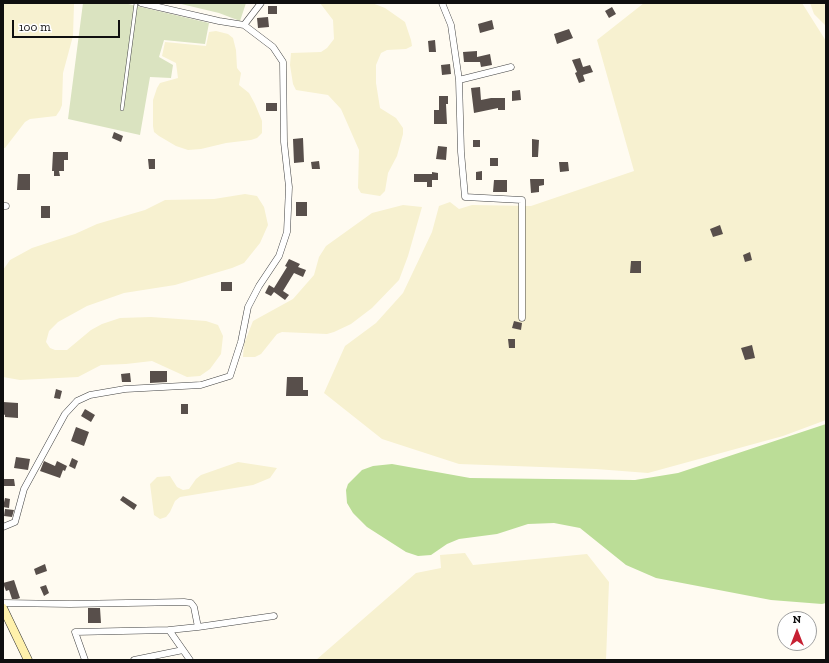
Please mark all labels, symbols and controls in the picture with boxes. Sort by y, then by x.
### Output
scale bar [14,12,122,38]
text: 100 m [19,20,51,34]
north arrow [777,611,817,651]
text: N [793,613,801,626]

